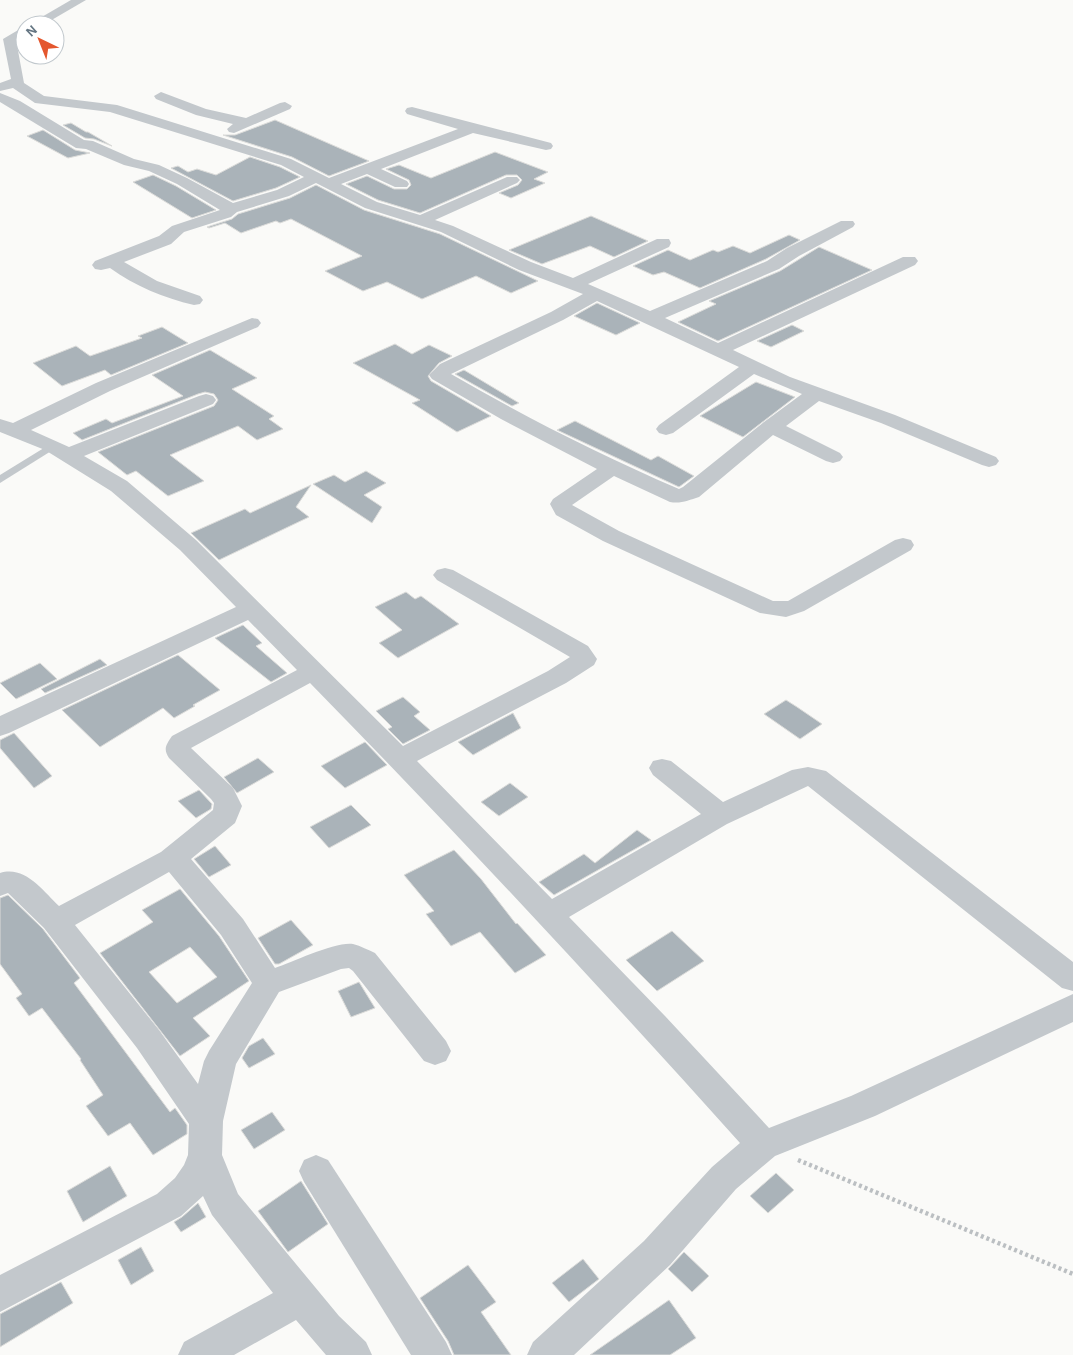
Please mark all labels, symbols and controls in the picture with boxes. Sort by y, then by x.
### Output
north arrow [15,15,65,65]
text: N [23,23,40,40]

